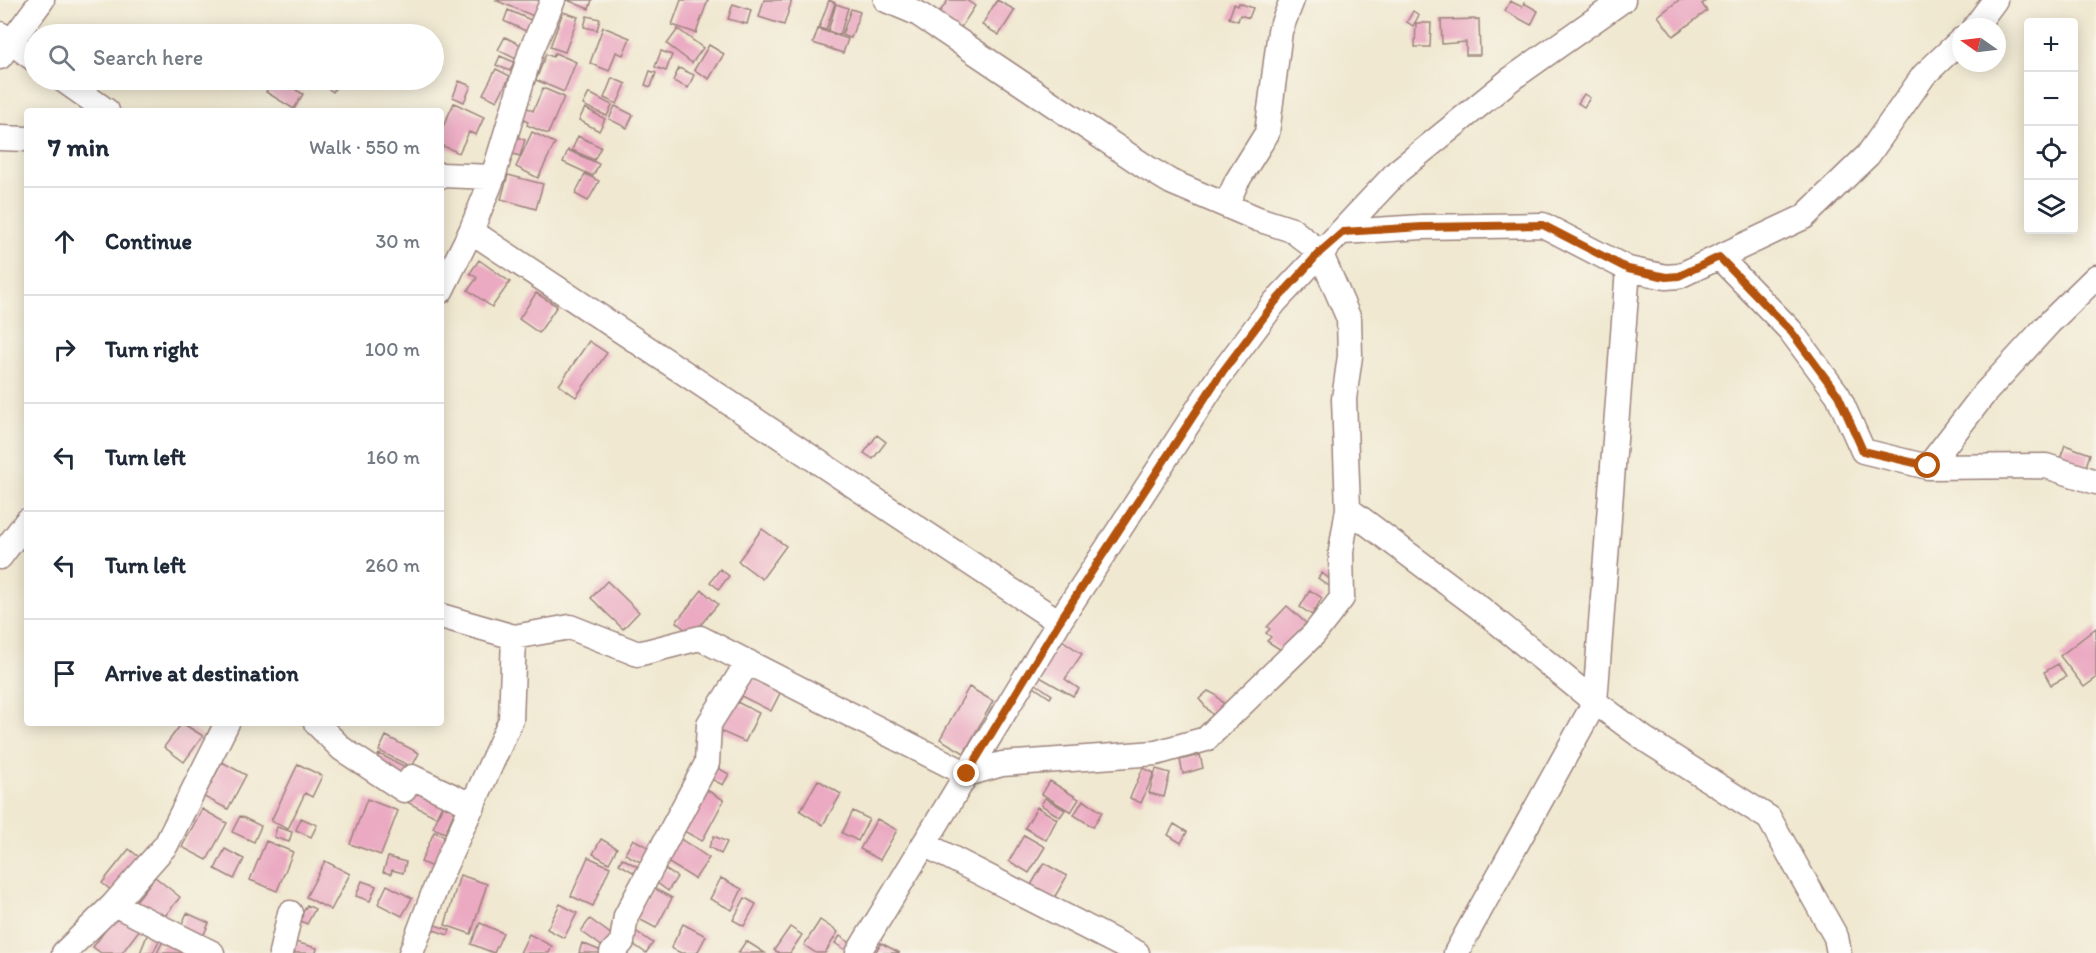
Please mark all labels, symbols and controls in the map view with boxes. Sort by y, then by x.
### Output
north arrow [1952,18,2006,72]
map controls [2024,18,2078,234]
button: + [2024,18,2078,72]
search box [24,24,444,90]
icon: search [45,41,78,74]
text: Search here [93,44,203,71]
button: − [2024,72,2078,126]
button: locate [2024,126,2078,180]
text: 7 min [48,131,109,163]
text: Walk · 550 m [309,135,420,159]
button: layers [2024,180,2078,234]
icon: ahead [48,225,81,258]
text: Continue [105,228,192,255]
text: 30 m [375,229,420,253]
icon: right [48,333,81,366]
text: Turn right [105,336,199,363]
text: 100 m [365,337,420,361]
icon: left [48,441,81,474]
text: Turn left [105,444,186,471]
text: 160 m [367,445,420,469]
route start [1914,452,1940,478]
icon: left [48,549,81,582]
text: Turn left [105,552,186,579]
text: 260 m [365,553,420,577]
icon: arrive [48,657,81,690]
text: Arrive at destination [105,660,299,687]
route end [953,760,979,786]

